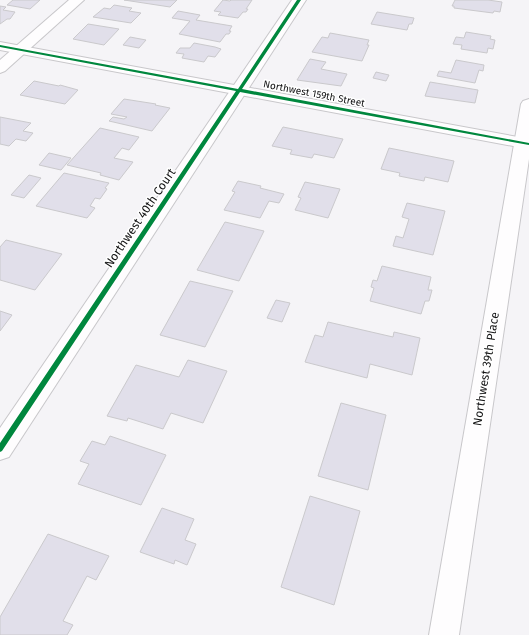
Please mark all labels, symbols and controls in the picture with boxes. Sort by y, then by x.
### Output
street label: Northwest 159th Street [262,78,366,110]
street label: Northwest 40th Court [102,165,179,270]
street label: Northwest 39th Place [470,311,502,427]

